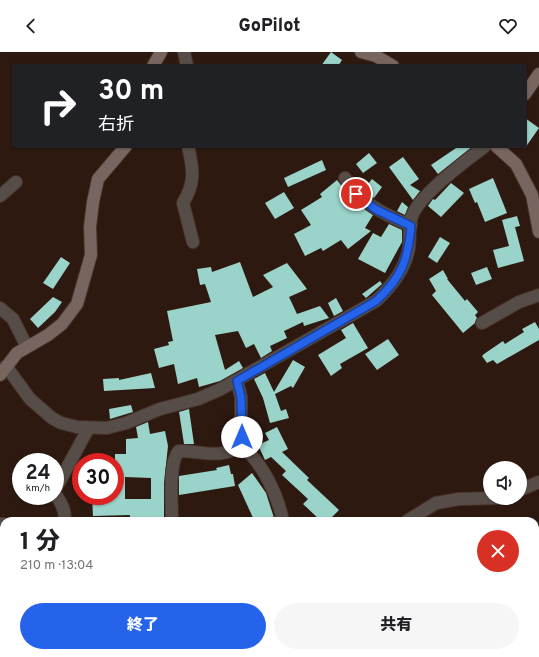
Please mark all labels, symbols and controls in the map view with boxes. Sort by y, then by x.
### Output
icon: back [20,15,42,37]
text: GoPilot [239,15,300,38]
icon: heart [497,15,519,37]
text: 30 m [98,74,164,110]
icon: right [32,80,84,132]
text: 右折 [98,114,134,137]
pin [339,177,373,211]
icon: arrive [345,183,367,205]
position arrow [221,416,263,458]
speed limit sign: 30 [72,453,124,505]
text: 24 [25,461,51,487]
map controls [483,461,527,505]
button: sound [483,461,527,505]
text: km/h [26,482,50,495]
text: 1 分 [20,528,60,558]
button: close [477,530,519,572]
text: 210 m · 13:04 [20,558,93,574]
button: 終了 [20,603,266,649]
button: 共有 [274,603,519,649]

